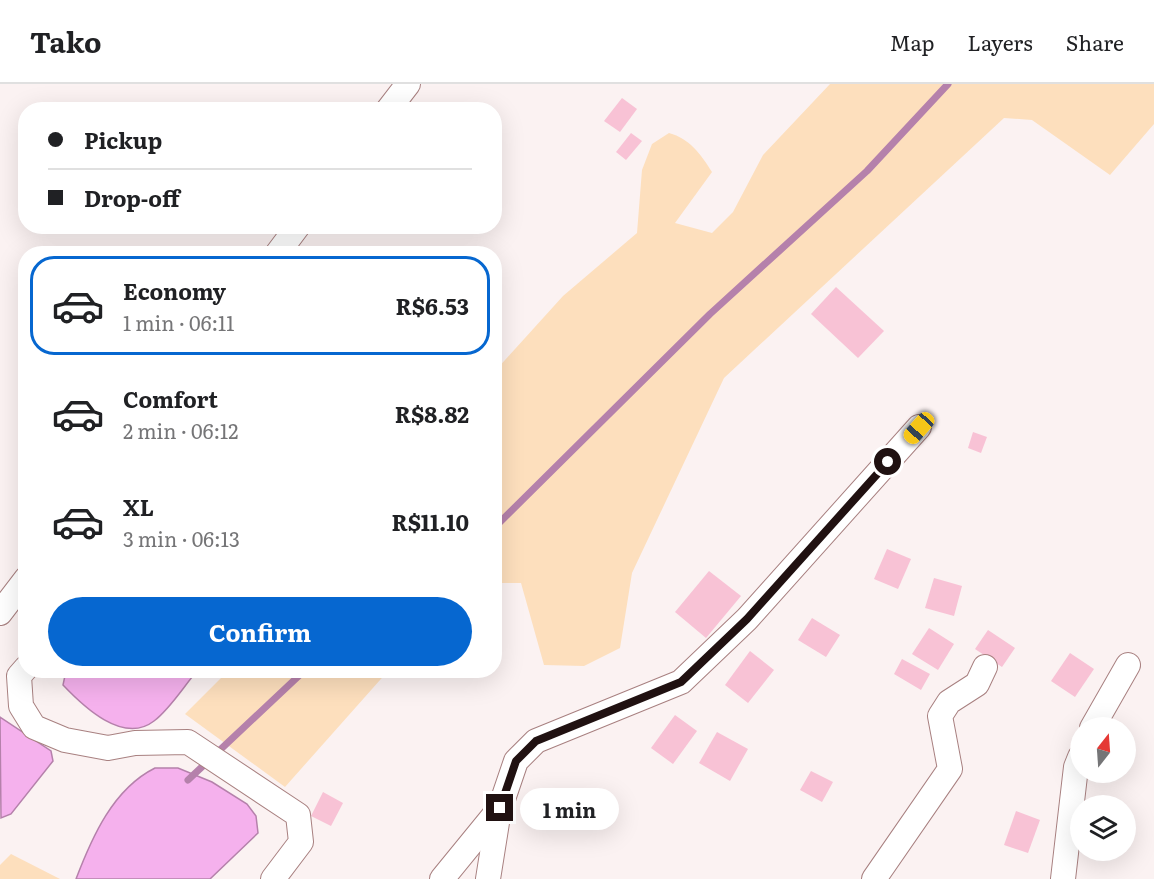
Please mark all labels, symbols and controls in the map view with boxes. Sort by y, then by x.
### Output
text: Tako [30,20,102,62]
text: Map [890,26,935,57]
text: Layers [968,26,1033,57]
text: Share [1066,26,1124,57]
text: Pickup [84,123,162,156]
text: Drop-off [84,181,180,214]
text: Economy [123,274,226,307]
icon: car [51,279,105,333]
text: R$6.53 [395,289,469,322]
text: 1 min · 06:11 [123,307,234,337]
text: Comfort [123,382,218,415]
icon: car [51,387,105,441]
text: R$8.82 [395,397,469,430]
car [900,409,938,447]
text: 2 min · 06:12 [123,415,238,445]
route start [874,448,901,475]
text: XL [123,490,154,523]
icon: car [51,495,105,549]
text: R$11.10 [391,505,469,538]
text: 3 min · 06:13 [123,523,240,553]
button: Confirm [48,597,472,666]
north arrow [1070,717,1136,783]
map controls [1070,717,1136,861]
callout: 1 min [521,787,620,829]
route end [486,794,513,821]
text: 1 min [543,794,596,824]
button: layers [1070,795,1136,861]

